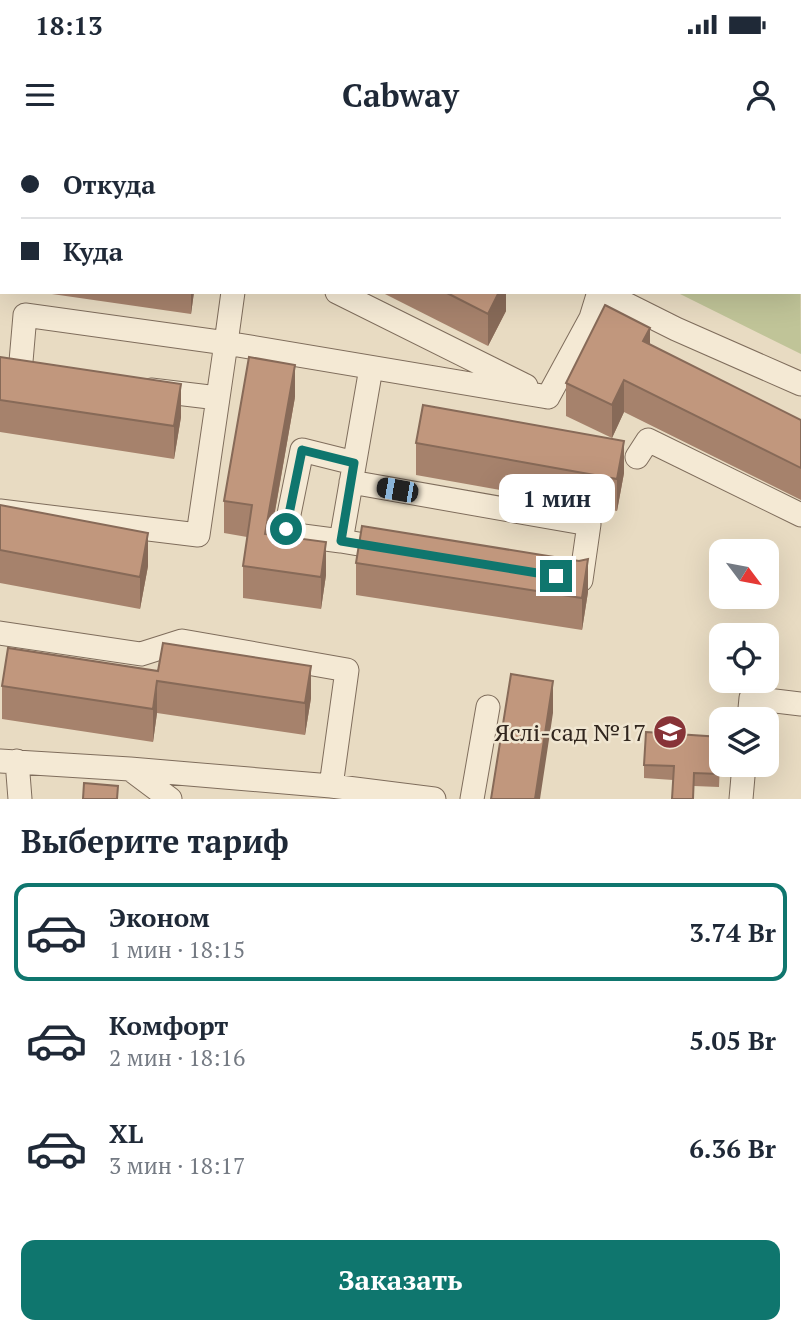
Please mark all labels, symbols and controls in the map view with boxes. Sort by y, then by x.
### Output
text: 18:13 [35,8,103,42]
text: Cabway [342,74,459,116]
icon: menu [21,76,59,114]
icon: person [742,76,780,114]
text: Откуда [63,167,156,201]
text: Куда [63,234,123,268]
callout: 1 мин [498,474,614,524]
car [375,476,420,504]
text: 1 мин [523,483,591,514]
route start [270,513,302,545]
north arrow [709,539,779,609]
map controls [709,539,779,777]
route end [540,560,572,592]
button: locate [709,623,779,693]
button: layers [709,707,779,777]
school or university icon: Яслі-сад №17 [651,713,689,751]
place label: Яслі-сад №17 [494,716,646,748]
text: Выберите тариф [21,820,289,862]
text: Эконом [109,900,210,934]
icon: car [25,901,88,964]
text: 3.74 Br [689,915,776,949]
text: 1 мин · 18:15 [109,934,245,965]
text: Комфорт [109,1008,228,1042]
icon: car [25,1009,88,1072]
text: 5.05 Br [689,1023,776,1057]
text: 2 мин · 18:16 [109,1042,245,1073]
text: XL [109,1116,143,1150]
icon: car [25,1117,88,1180]
text: 6.36 Br [689,1131,776,1165]
text: 3 мин · 18:17 [109,1150,245,1181]
button: Заказать [21,1240,780,1320]

